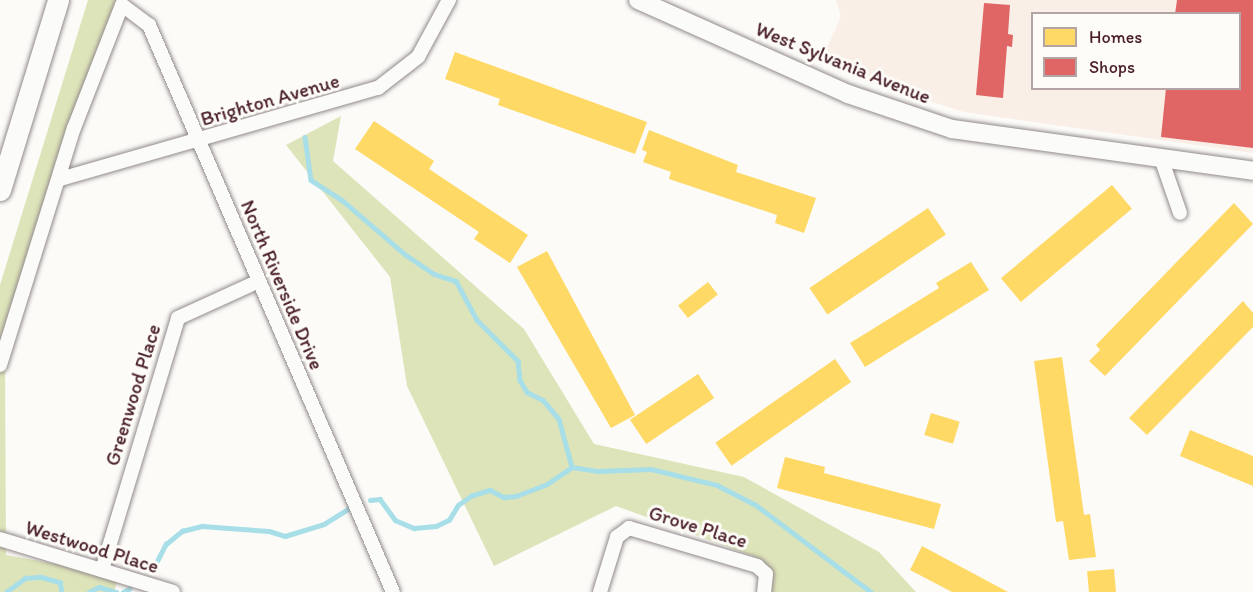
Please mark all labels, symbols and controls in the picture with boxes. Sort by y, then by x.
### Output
legend [1031,12,1241,90]
street label: West Sylvania Avenue [752,17,934,109]
text: Homes [1089,26,1142,48]
text: Shops [1089,56,1135,78]
street label: Brighton Avenue [198,69,342,131]
street label: North Riverside Drive [235,197,329,373]
street label: Greenwood Place [100,321,166,469]
street label: Grove Place [646,501,750,553]
street label: Westwood Place [23,515,161,579]

